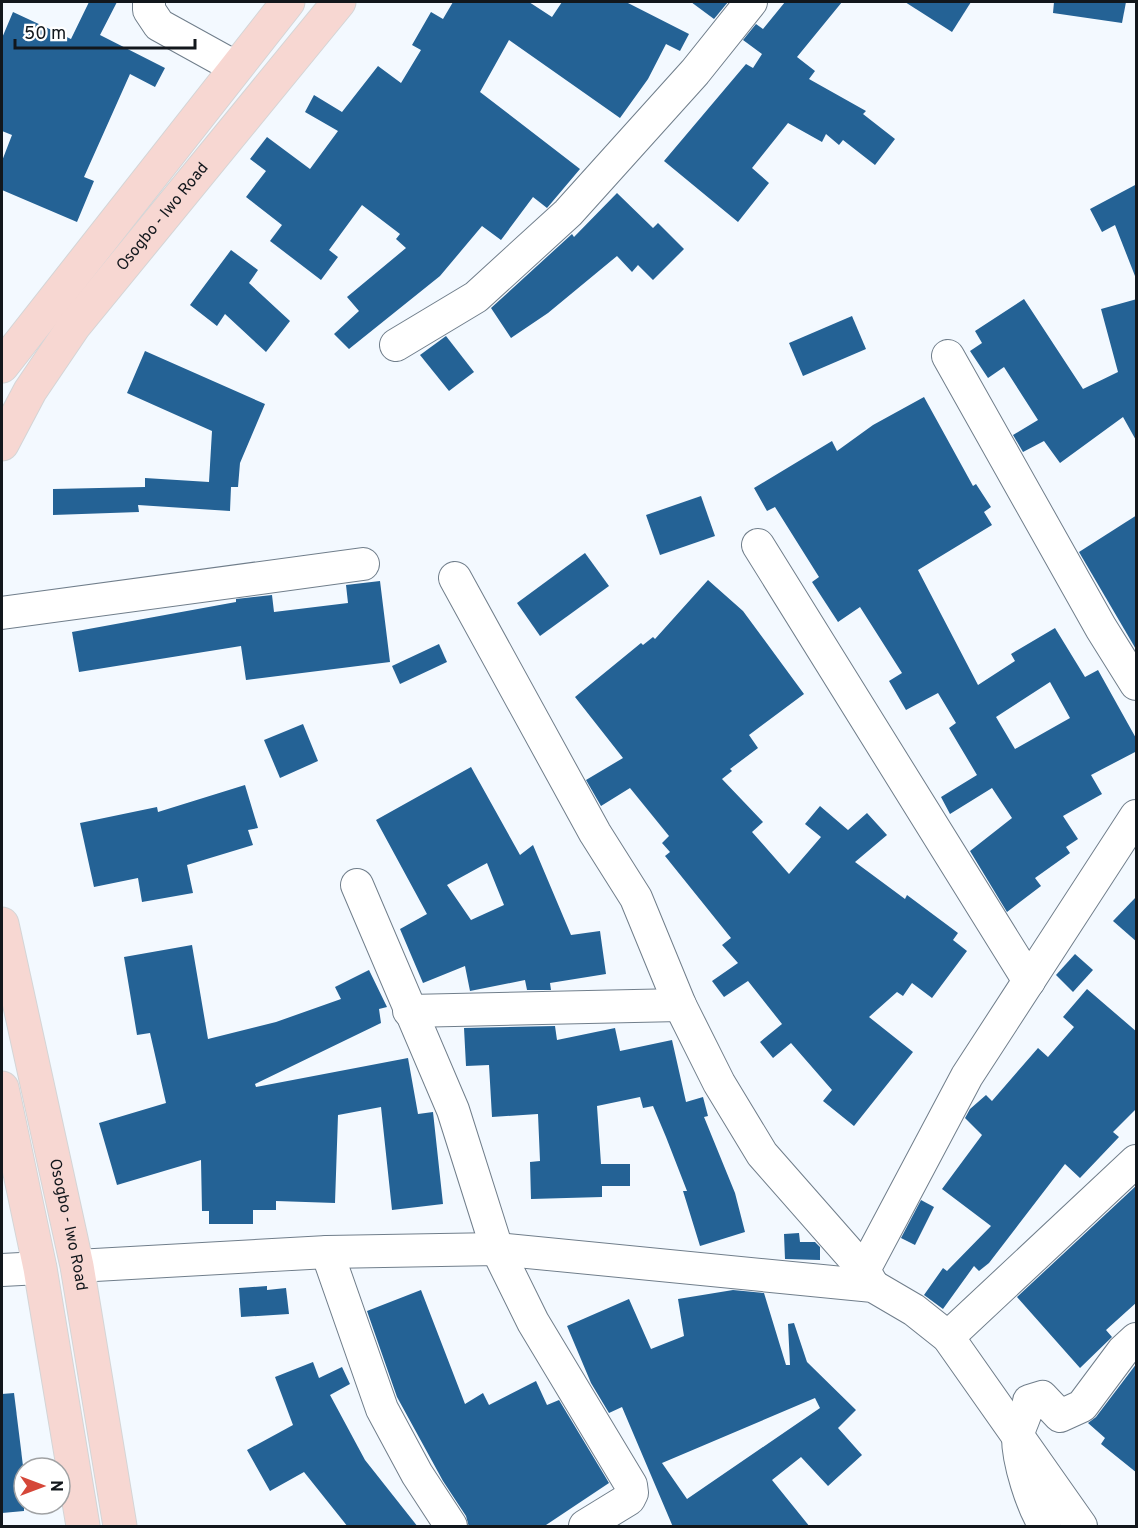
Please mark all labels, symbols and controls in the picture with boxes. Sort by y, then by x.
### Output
scale bar [15,12,195,50]
text: 50 m [24,23,66,46]
street label: Osogbo - Iwo Road [113,159,213,276]
street label: Osogbo - Iwo Road [44,1157,91,1292]
north arrow [12,1456,72,1516]
text: N [45,1480,65,1492]

